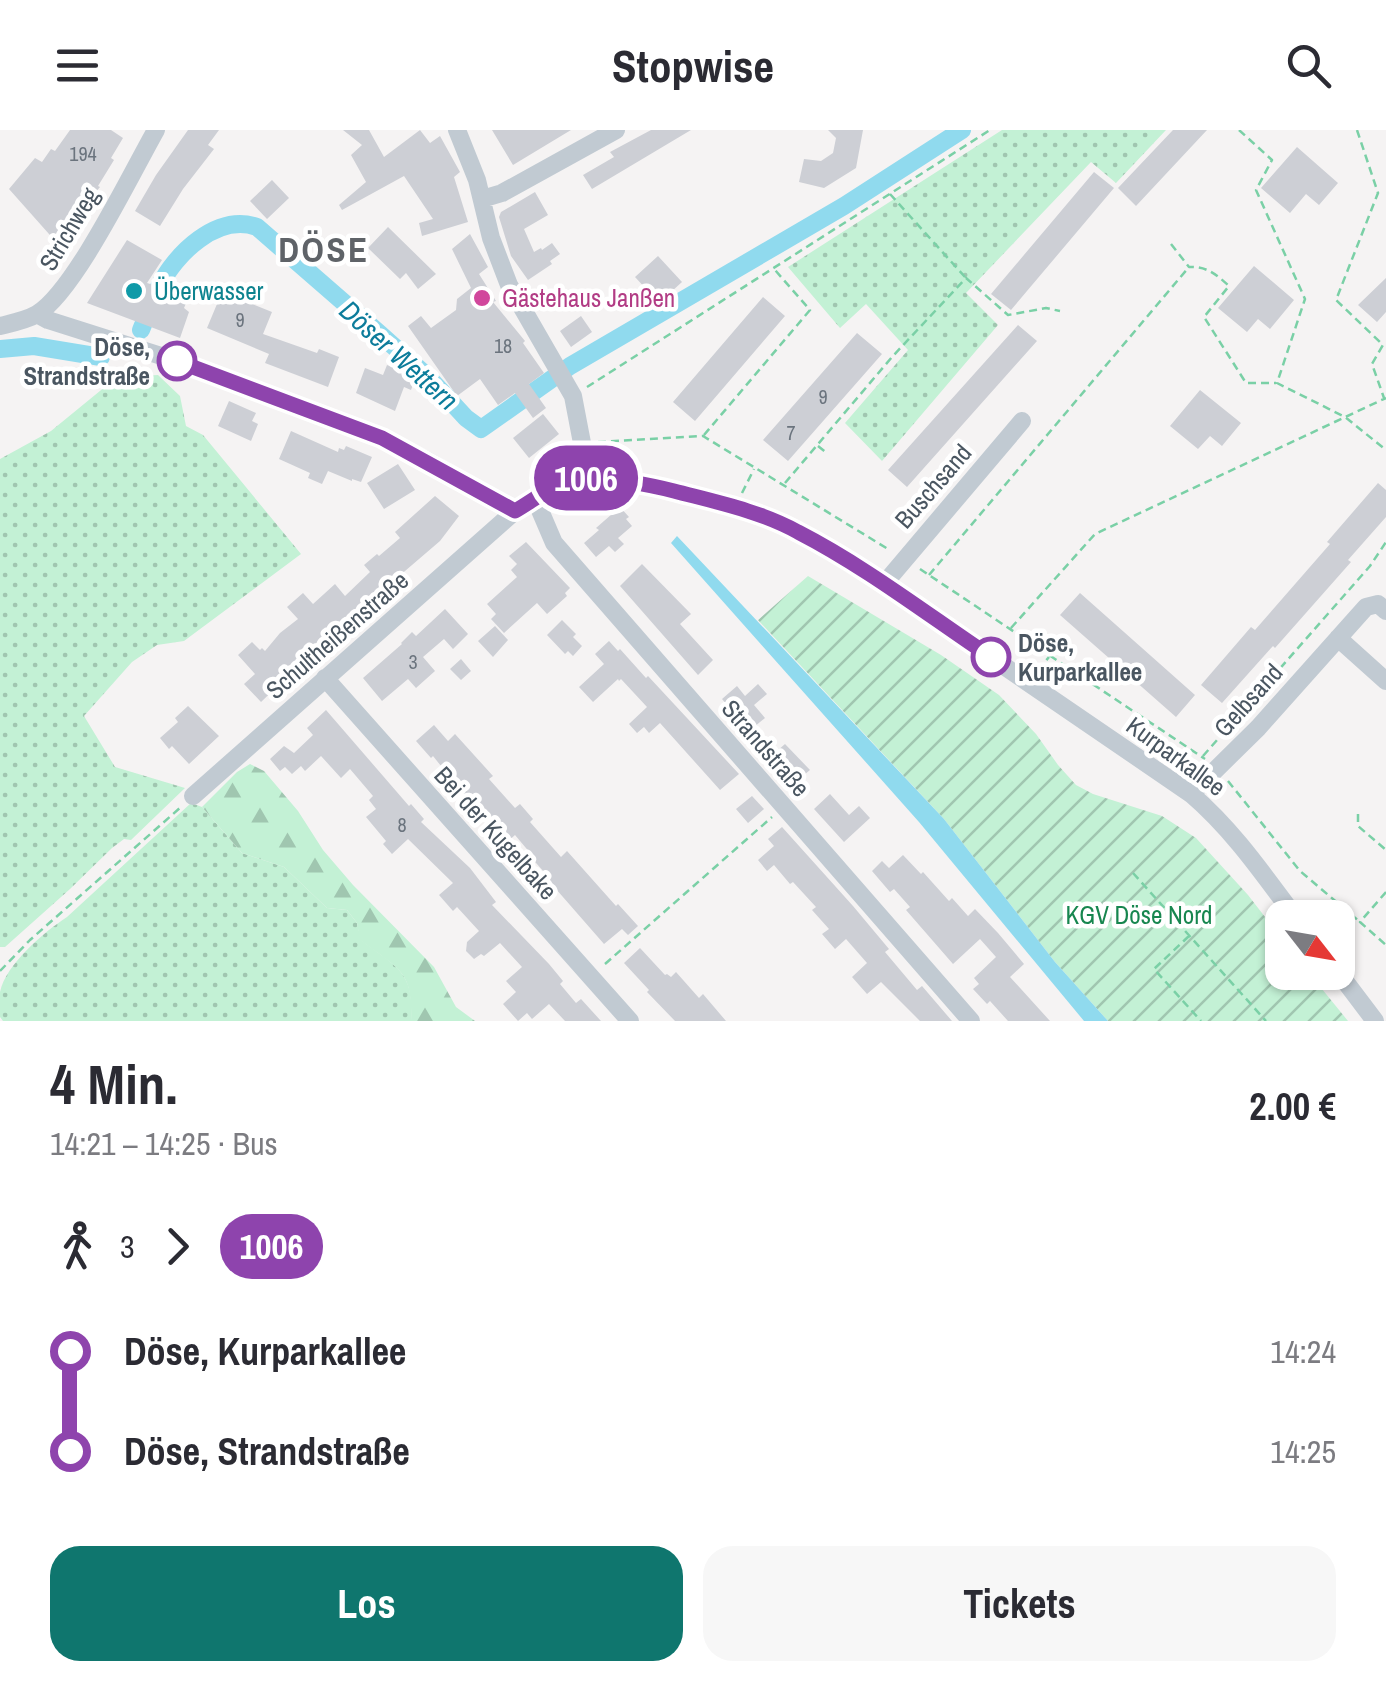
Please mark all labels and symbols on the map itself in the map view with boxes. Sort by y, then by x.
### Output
house number: 194 [69,140,97,167]
street label: Strichweg [31,181,107,277]
district label: DÖSE [278,226,370,273]
place label: Überwasser [154,274,264,308]
marker: Überwasser [123,280,145,302]
place label: Gästehaus Janßen [502,281,675,315]
marker: Gästehaus Janßen [471,287,493,309]
water label: Döser Wettern [331,292,467,418]
house number: 9 [235,306,245,333]
place label: Döse, Strandstraße [24,330,150,393]
house number: 18 [494,332,512,359]
marker: Döse, Strandstraße [158,342,196,380]
house number: 9 [818,383,828,410]
house number: 7 [786,419,796,446]
street label: Buschsand [887,437,979,535]
line badge: 1006 [516,446,656,510]
street label: Schultheißenstraße [258,563,416,707]
place label: Döse, Kurparkallee [1018,626,1142,689]
marker: Döse, Kurparkallee [972,638,1010,676]
house number: 3 [408,648,418,675]
street label: Gelbsand [1206,656,1290,744]
street label: Strandstraße [714,692,818,804]
street label: Kurparkallee [1119,708,1233,804]
street label: Bei der Kugelbake [427,759,565,907]
house number: 8 [397,811,407,838]
park label: KGV Döse Nord [1066,898,1212,932]
north arrow [1265,900,1355,990]

